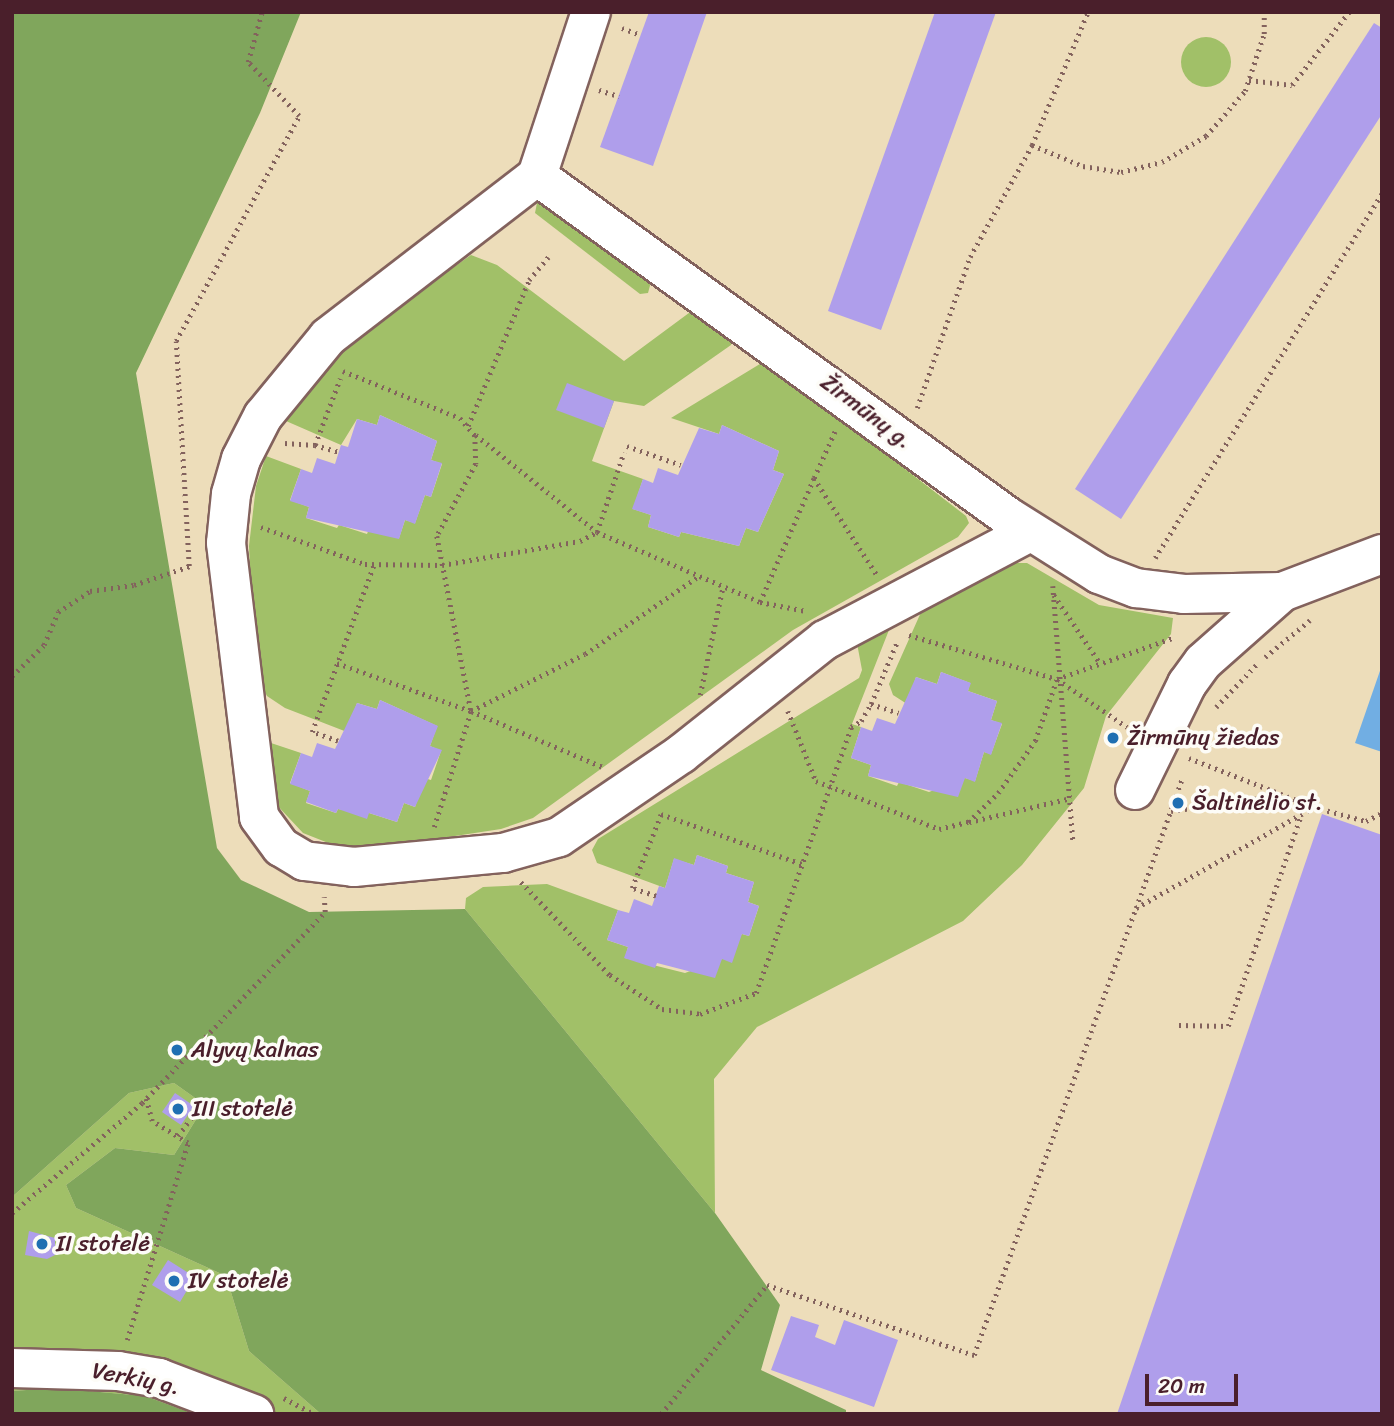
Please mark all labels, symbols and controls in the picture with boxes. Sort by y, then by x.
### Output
street label: Žirmūnų g. [815,369,917,455]
place label: Žirmūnų žiedas [1127,724,1279,752]
marker: Žirmūnų žiedas [1105,730,1121,746]
place label: Šaltinėlio st. [1192,789,1323,817]
marker: Šaltinėlio st. [1170,795,1186,811]
place label: Alyvų kalnas [191,1036,319,1064]
marker: Alyvų kalnas [169,1042,185,1058]
place label: III stotelė [192,1095,293,1123]
marker: III stotelė [170,1101,186,1117]
place label: II stotelė [56,1230,150,1258]
marker: II stotelė [34,1236,50,1252]
place label: IV stotelė [188,1267,289,1295]
marker: IV stotelė [166,1273,182,1289]
street label: Verkių g. [90,1357,182,1401]
scale bar [1149,1360,1242,1404]
text: 20 m [1158,1367,1205,1405]

